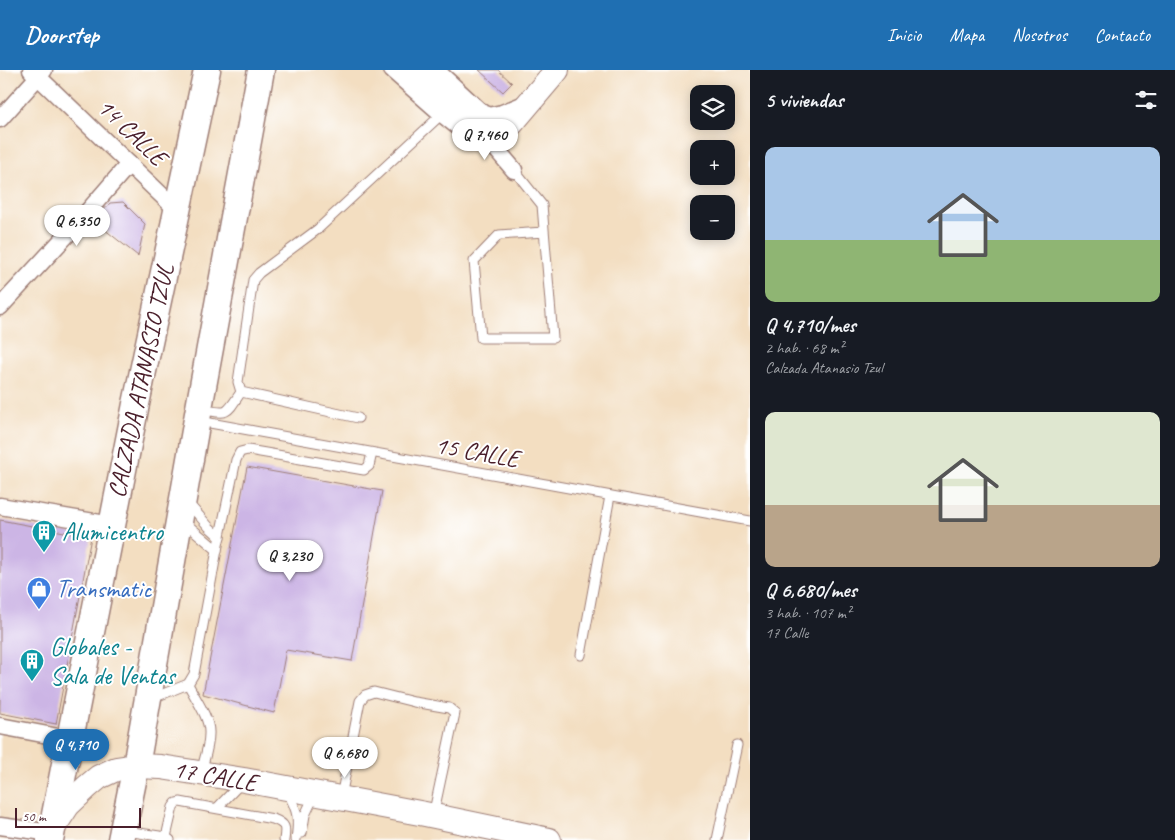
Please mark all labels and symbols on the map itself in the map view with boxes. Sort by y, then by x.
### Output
street label: 14 CALLE [91,91,176,175]
pin: Q 7,460 [439,118,531,161]
pin: Q 6,350 [31,204,123,247]
street label: CALZADA ATANASIO TZUL [101,260,182,501]
street label: 15 CALLE [433,429,525,476]
place label: Alumicentro [62,516,164,548]
building icon: Alumicentro [31,519,57,553]
pin: Q 3,230 [244,540,336,582]
place label: Transmatic [56,573,152,605]
shop icon: Transmatic [26,576,52,610]
place label: Globales - Sala de Ventas [50,631,177,692]
building icon: Globales - Sala de Ventas [19,648,45,682]
pin: Q 4,710 [30,728,122,771]
pin: Q 6,680 [299,736,391,779]
street label: 17 CALLE [171,753,263,800]
scale bar [15,805,141,828]

